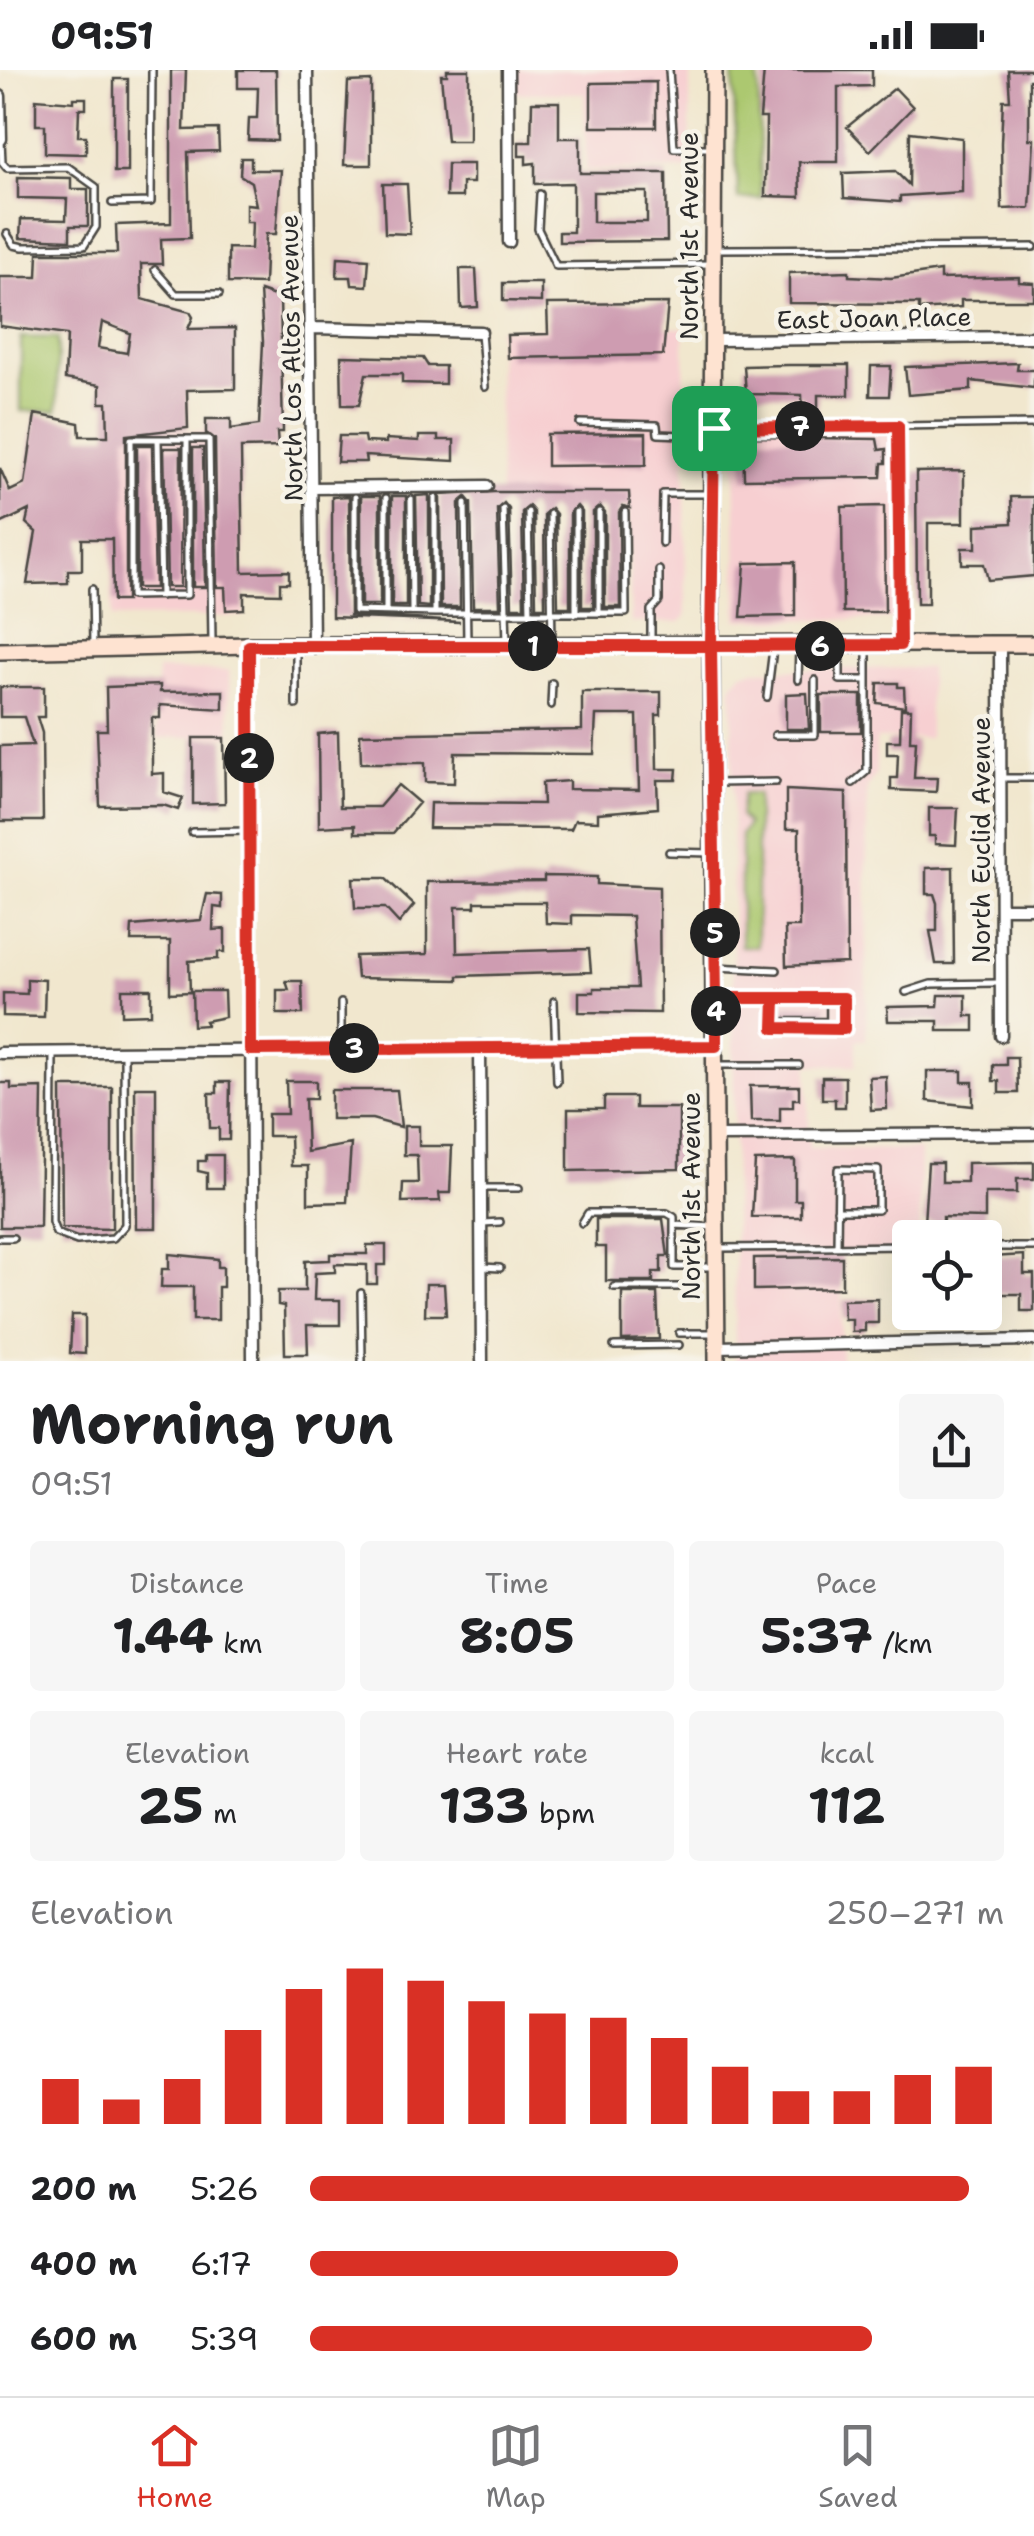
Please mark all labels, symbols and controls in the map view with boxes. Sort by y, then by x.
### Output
text: 09:51 [50,10,154,61]
street label: North 1st Avenue [672,132,706,340]
street label: North Los Altos Avenue [271,214,311,502]
street label: East Joan Place [776,299,972,337]
pin [672,386,757,471]
icon: arrive [687,401,742,456]
pin: 7 [775,401,825,451]
text: 7 [790,407,810,445]
pin: 1 [508,621,558,671]
pin: 6 [795,621,845,671]
text: 1 [527,627,539,665]
text: 6 [810,627,830,665]
street label: North Euclid Avenue [964,717,998,963]
pin: 2 [224,733,274,783]
text: 2 [239,739,259,777]
pin: 5 [690,908,740,958]
text: 5 [706,914,724,952]
pin: 4 [691,986,741,1036]
text: 4 [706,992,726,1030]
pin: 3 [329,1023,379,1073]
text: 3 [344,1029,364,1067]
street label: North 1st Avenue [674,1092,708,1300]
map controls [892,1220,1002,1330]
button: locate [892,1220,1002,1330]
text: Morning run [30,1387,394,1461]
button: share [899,1394,1004,1499]
text: 09:51 [30,1462,113,1505]
text: Distance [130,1564,245,1602]
text: Time [485,1564,549,1602]
text: Pace [816,1564,877,1602]
text: 1.44 [112,1602,214,1669]
text: 8:05 [459,1602,575,1669]
text: 5:37 [761,1602,873,1669]
text: km [214,1624,263,1662]
text: /km [873,1624,933,1662]
text: Elevation [125,1734,250,1772]
text: Heart rate [446,1734,588,1772]
text: kcal [819,1734,874,1772]
text: 25 [137,1772,203,1839]
text: 133 [439,1772,529,1839]
text: 112 [808,1772,885,1839]
text: m [203,1794,237,1832]
text: bpm [529,1794,595,1832]
text: Elevation [30,1891,173,1934]
text: 250–271 m [825,1891,1004,1934]
text: 200 m [30,2167,137,2210]
text: 5:26 [190,2167,259,2210]
text: 400 m [30,2242,137,2285]
text: 6:17 [190,2242,252,2285]
text: 600 m [30,2317,137,2360]
text: 5:39 [190,2317,259,2360]
tab: Home [136,2418,213,2516]
tab: Map [486,2418,546,2516]
tab: Saved [818,2418,898,2516]

